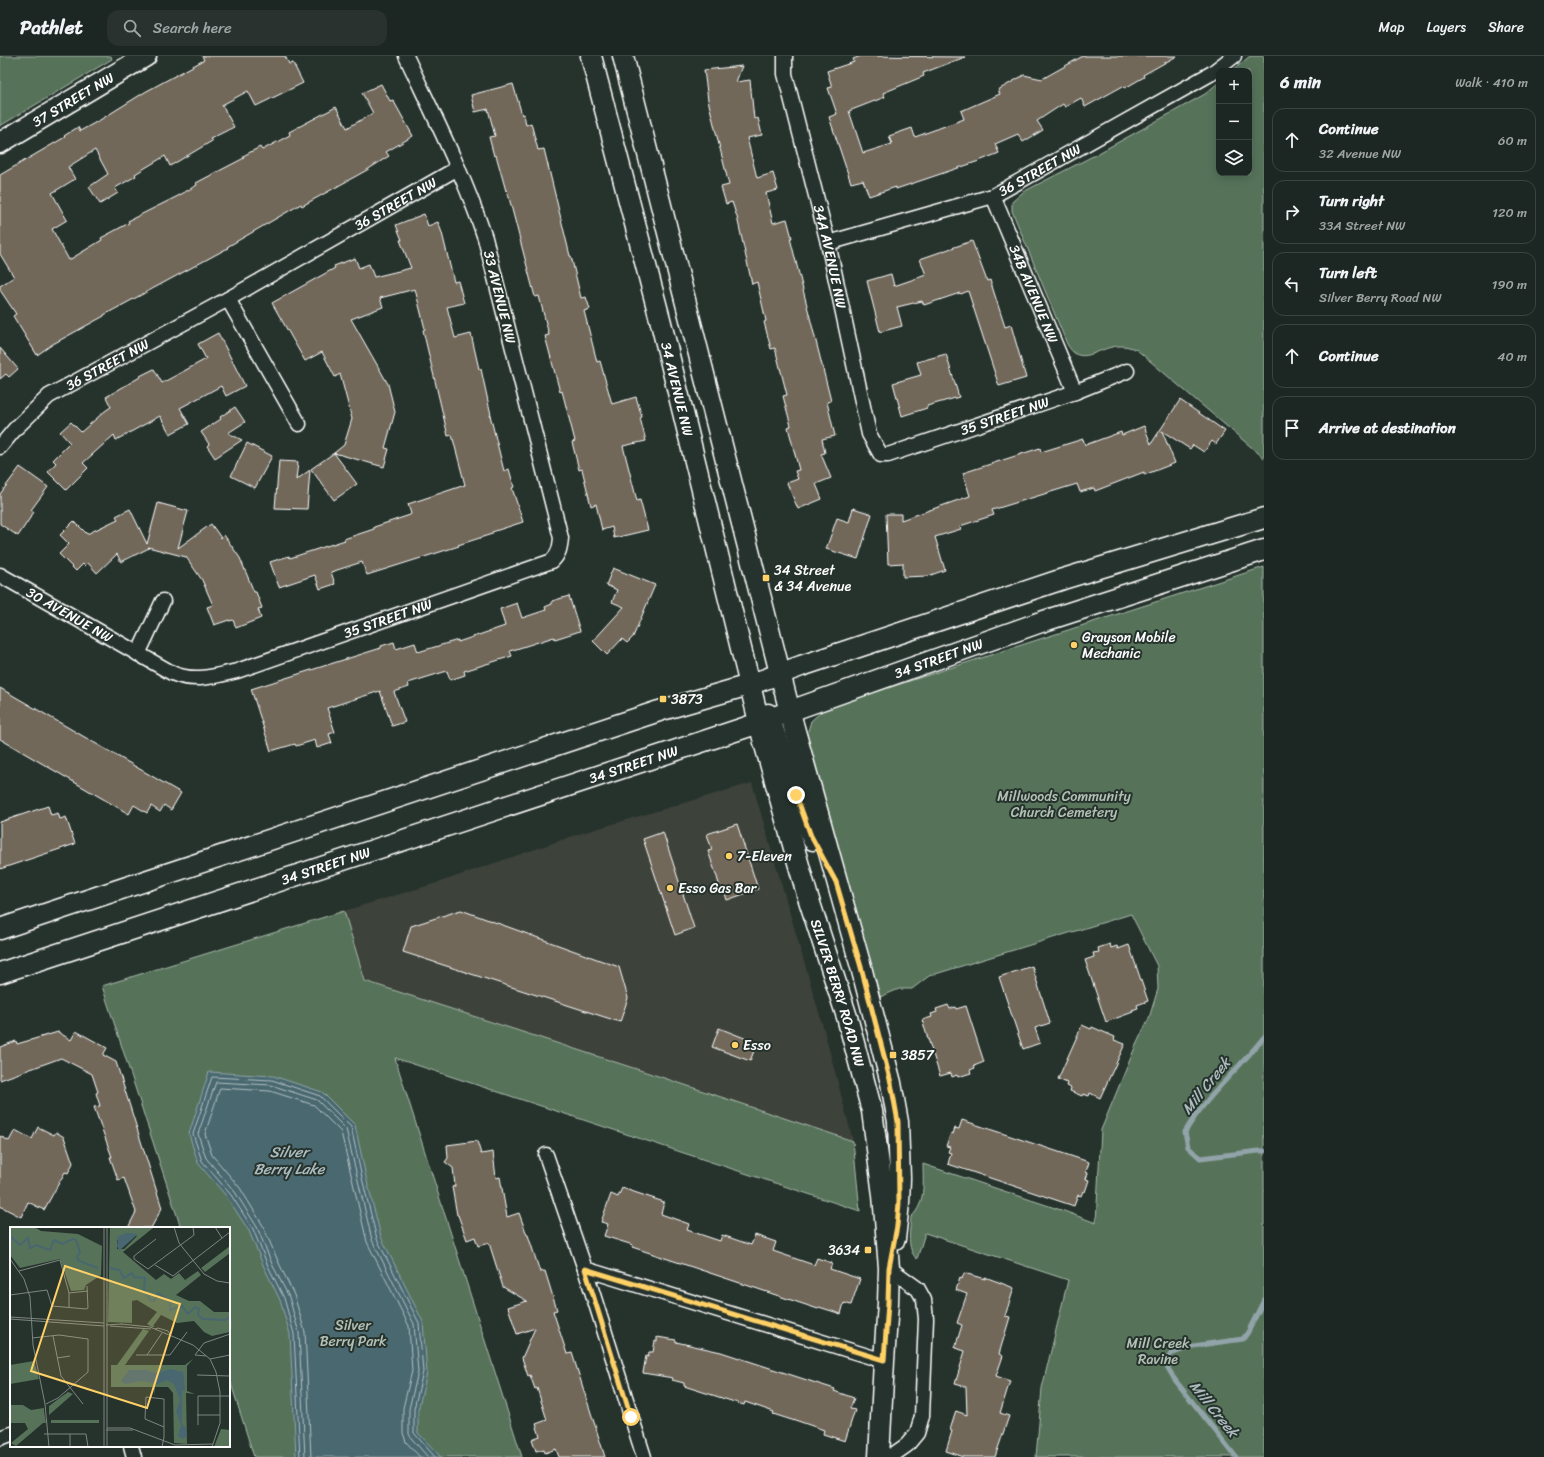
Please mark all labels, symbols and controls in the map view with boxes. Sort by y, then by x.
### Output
search box [107,10,387,46]
text: Pathlet [20,11,83,44]
text: Search here [153,15,232,41]
text: Map [1379,15,1404,40]
text: Layers [1426,15,1466,40]
text: Share [1488,15,1524,40]
icon: search [121,17,143,39]
street label: 37 STREET NW [27,66,119,134]
text: 6 min [1280,67,1321,97]
map controls [1216,68,1252,176]
button: + [1216,68,1252,104]
text: Walk · 410 m [1455,71,1528,94]
button: − [1216,104,1252,140]
text: Continue [1319,116,1379,142]
icon: ahead [1281,129,1303,151]
text: 60 m [1498,129,1527,152]
street label: 36 STREET NW [994,137,1086,204]
button: layers [1216,140,1252,176]
text: 32 Avenue NW [1319,142,1401,165]
street label: 36 STREET NW [349,171,442,238]
text: Turn right [1319,188,1384,214]
icon: right [1281,201,1303,223]
text: 120 m [1492,201,1527,224]
street label: 34A AVENUE NW [806,202,854,311]
text: 33A Street NW [1319,214,1406,237]
street label: 34B AVENUE NW [1002,241,1065,347]
street label: 33 AVENUE NW [476,248,523,346]
text: Turn left [1319,260,1377,286]
icon: left [1281,273,1303,295]
text: 190 m [1492,273,1527,296]
text: Silver Berry Road NW [1319,286,1441,309]
street label: 36 STREET NW [61,332,154,398]
street label: 34 AVENUE NW [653,339,700,439]
text: Continue [1319,343,1379,369]
icon: ahead [1281,345,1303,367]
text: 40 m [1497,345,1527,368]
street label: 35 STREET NW [957,390,1053,443]
text: Arrive at destination [1319,415,1456,441]
icon: arrive [1281,417,1303,439]
place label: 34 Street & 34 Avenue [774,558,852,599]
marker: 34 Street & 34 Avenue [761,573,771,583]
street label: 30 AVENUE NW [21,580,117,650]
street label: 35 STREET NW [340,592,436,646]
place label: Grayson Mobile Mechanic [1082,625,1176,666]
street label: 34 STREET NW [891,632,987,686]
marker: Grayson Mobile Mechanic [1069,640,1079,650]
place label: 3873 [671,687,703,712]
marker: 3873 [658,694,668,704]
street label: 34 STREET NW [586,738,682,791]
park label: Millwoods Community Church Cemetery [997,784,1132,825]
route end [787,786,805,804]
street label: 34 STREET NW [278,840,374,893]
place label: 7-Eleven [737,844,792,869]
marker: 7-Eleven [724,851,734,861]
place label: Esso Gas Bar [678,876,758,901]
marker: Esso Gas Bar [665,883,675,893]
street label: SILVER BERRY ROAD NW [803,916,872,1070]
place label: Esso [743,1033,771,1058]
marker: Esso [730,1040,740,1050]
place label: 3857 [901,1043,935,1068]
marker: 3857 [888,1050,898,1060]
water label: Mill Creek [1175,1050,1239,1120]
water label: Silver Berry Lake [254,1139,326,1182]
inset map [10,1227,230,1447]
place label: 3634 [828,1238,860,1263]
marker: 3634 [863,1245,873,1255]
park label: Silver Berry Park [320,1313,387,1354]
park label: Mill Creek Ravine [1127,1331,1190,1372]
water label: Mill Creek [1183,1375,1247,1445]
route start [622,1408,640,1426]

